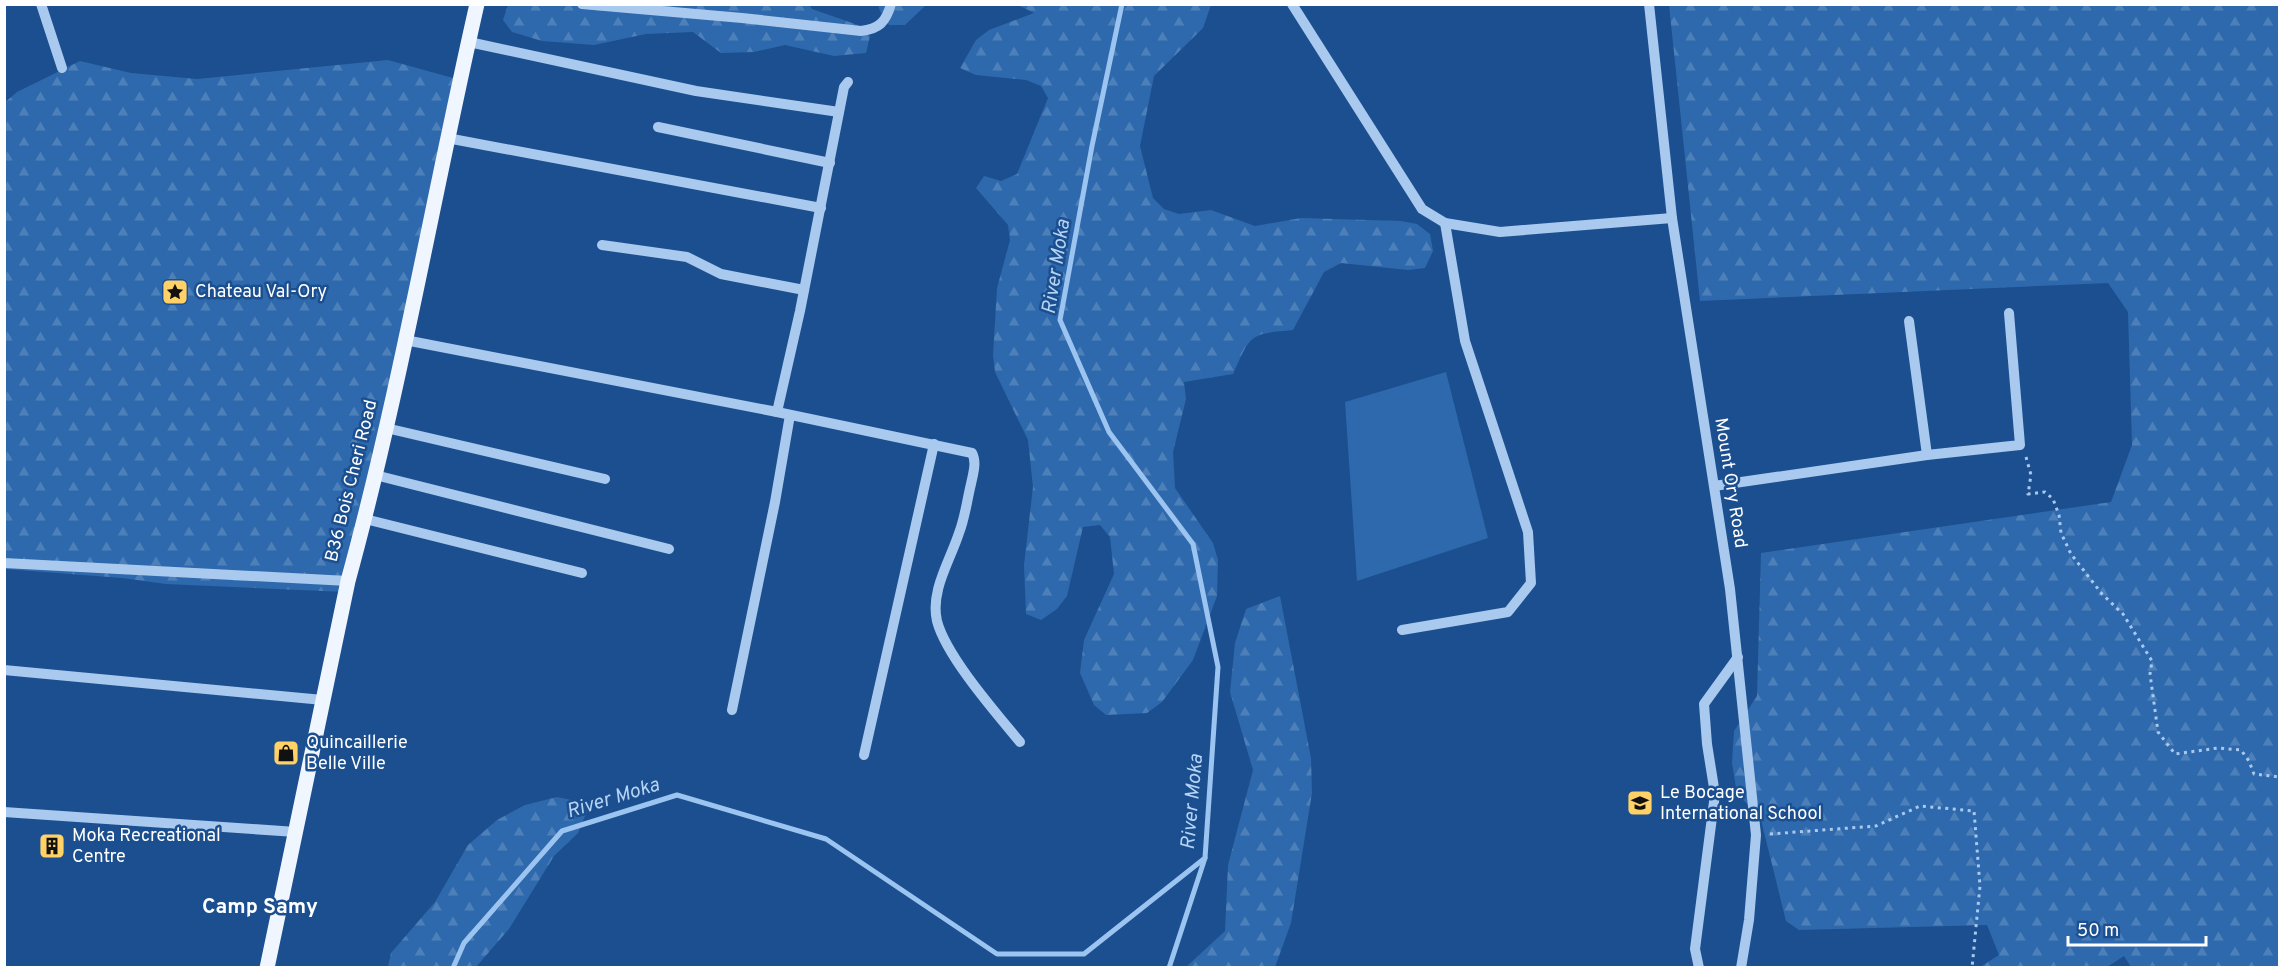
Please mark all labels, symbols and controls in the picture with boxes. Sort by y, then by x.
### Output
water label: River Moka [1037,217,1077,316]
place icon: Chateau Val-Ory [160,277,190,307]
place label: Chateau Val-Ory [195,281,327,304]
street label: B36 Bois Cheri Road [321,398,383,564]
street label: Mount Ory Road [1708,416,1752,550]
place label: Quincaillerie Belle Ville [306,732,408,776]
shop icon: Quincaillerie Belle Ville [271,738,301,768]
water label: River Moka [1176,752,1210,851]
water label: River Moka [563,772,663,825]
place label: Le Bocage International School [1660,782,1822,826]
school or university icon: Le Bocage International School [1625,788,1655,818]
place label: Moka Recreational Centre [72,825,221,869]
building icon: Moka Recreational Centre [37,831,67,861]
district label: Camp Samy [202,894,318,921]
scale bar [2068,909,2206,947]
text: 50 m [2077,920,2119,943]

